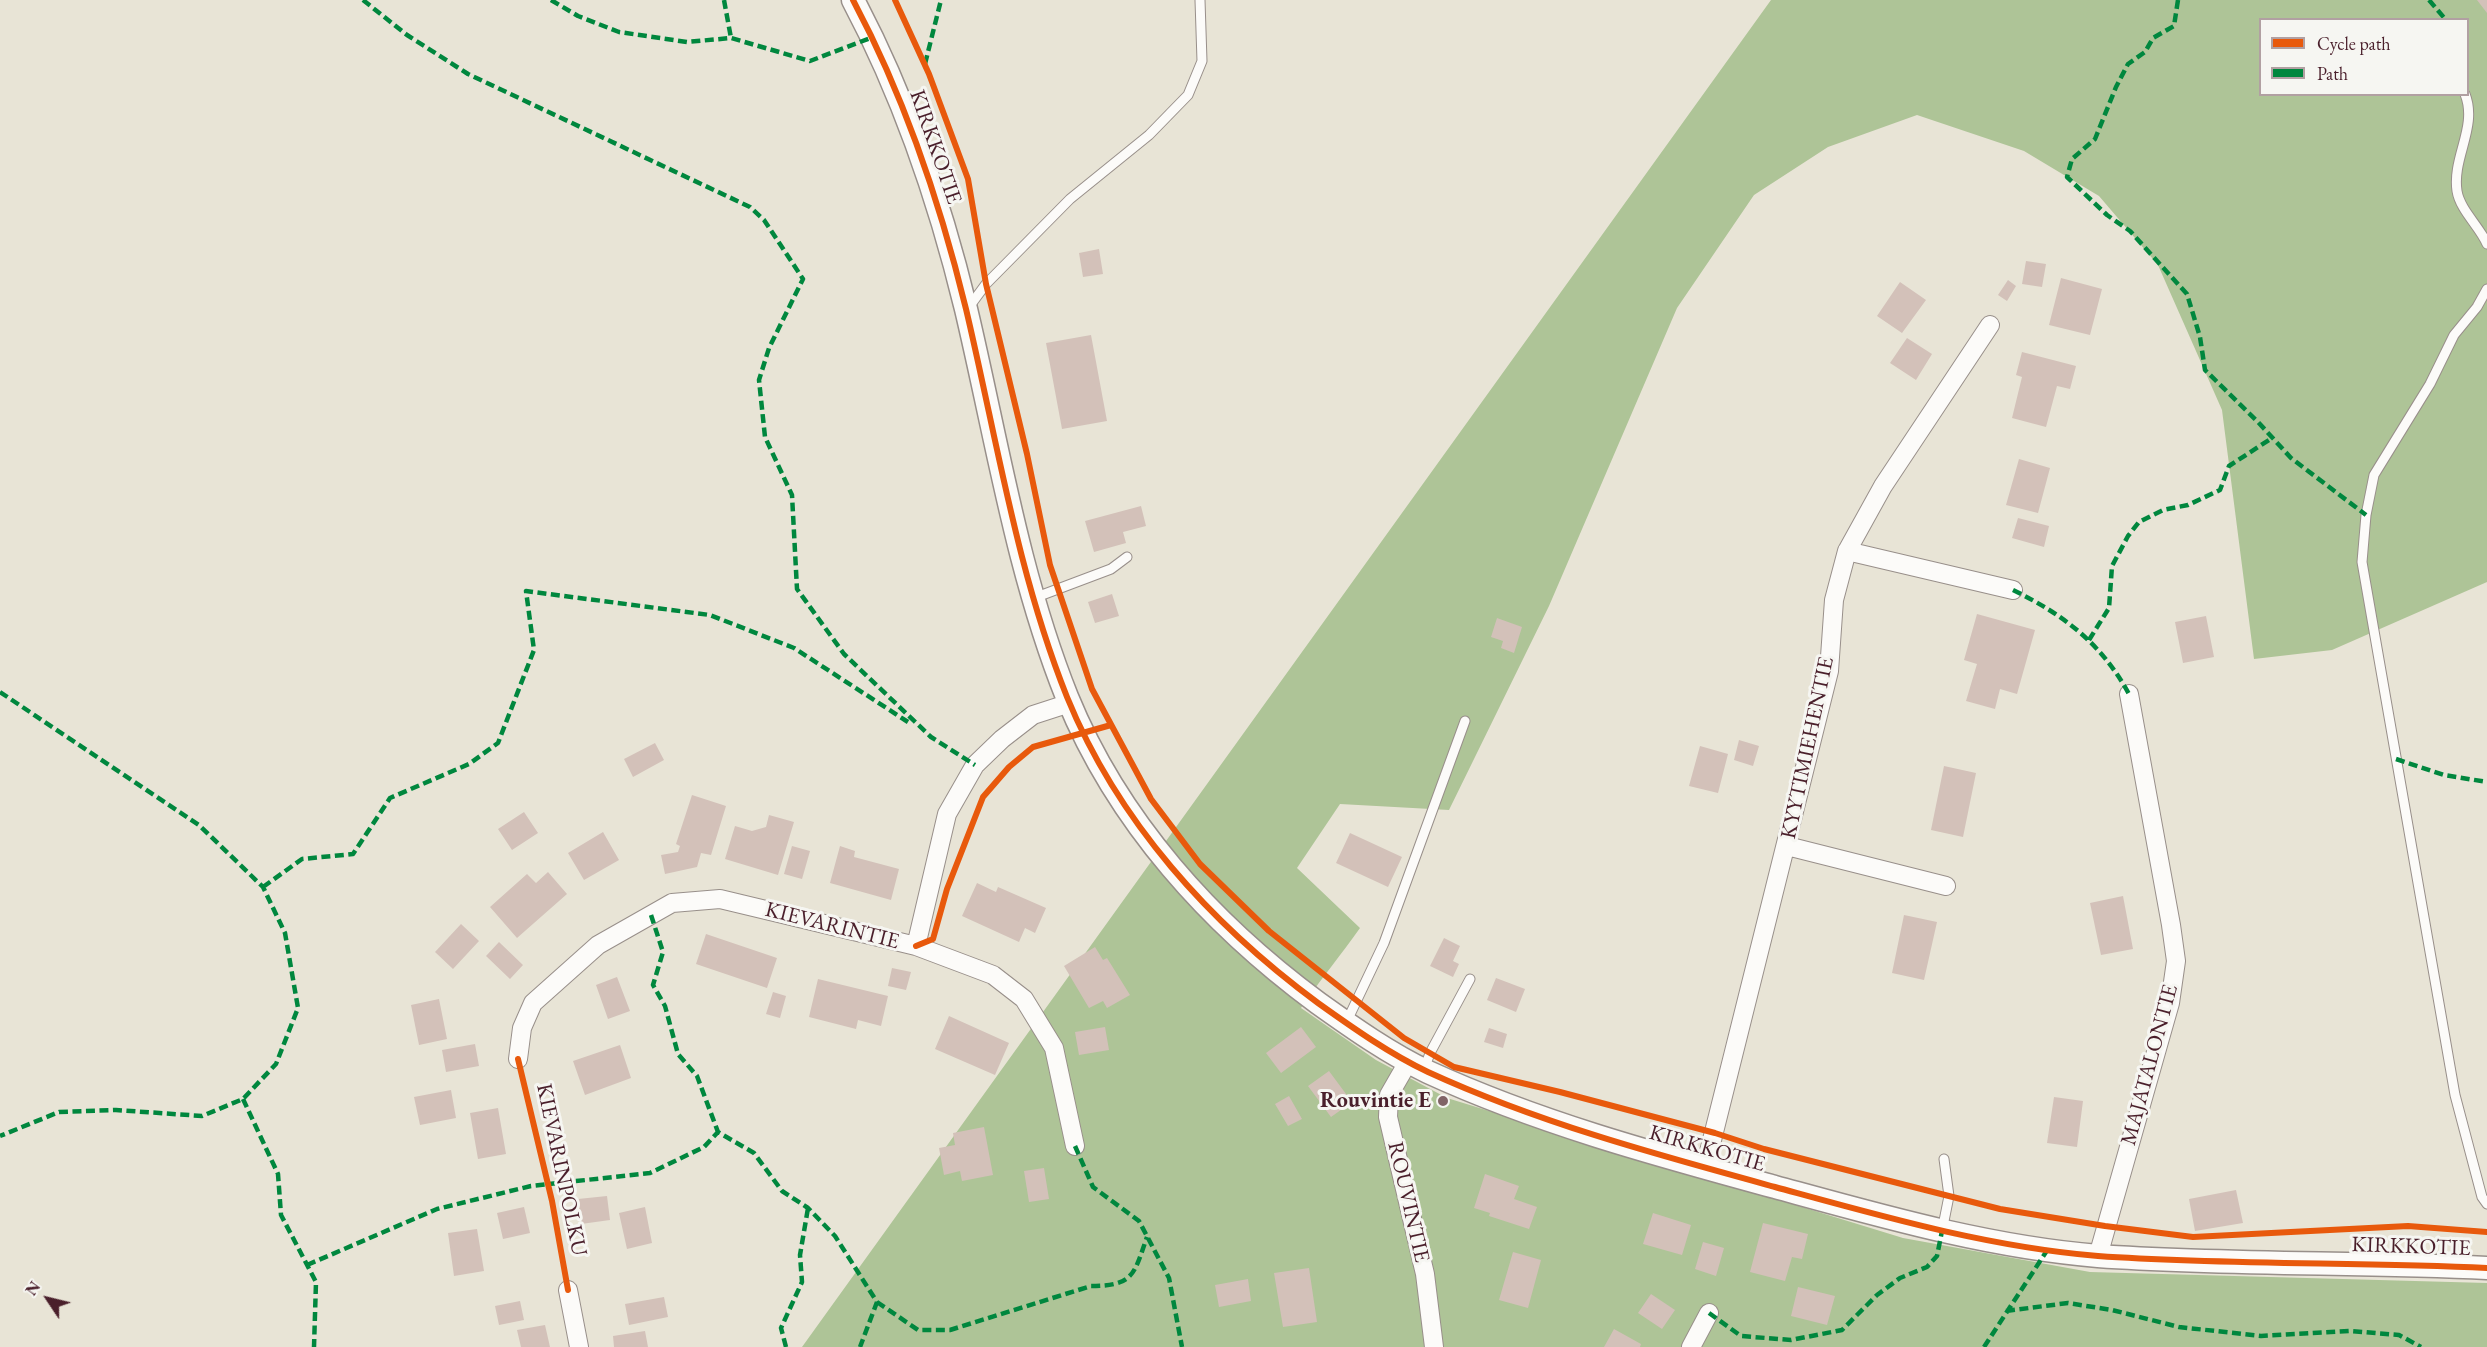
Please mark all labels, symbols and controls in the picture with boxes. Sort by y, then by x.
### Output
legend [2259,18,2469,96]
text: Cycle path [2317,32,2391,55]
text: Path [2317,62,2348,85]
street label: KIRKKOTIE [903,86,967,208]
street label: KYYTIMIEHENTIE [1776,655,1840,841]
street label: KIEVARINTIE [762,897,902,955]
street label: MAJATALONTIE [2116,982,2184,1148]
street label: KIEVARINPOLKU [530,1081,592,1259]
place label: Rouvintie E [1320,1088,1431,1114]
marker: Rouvintie E [1436,1094,1450,1108]
street label: KIRKKOTIE [1646,1120,1768,1178]
street label: ROUVINTIE [1381,1139,1435,1265]
street label: KIRKKOTIE [2351,1232,2471,1262]
north arrow [18,1269,78,1329]
text: N [21,1277,45,1300]

